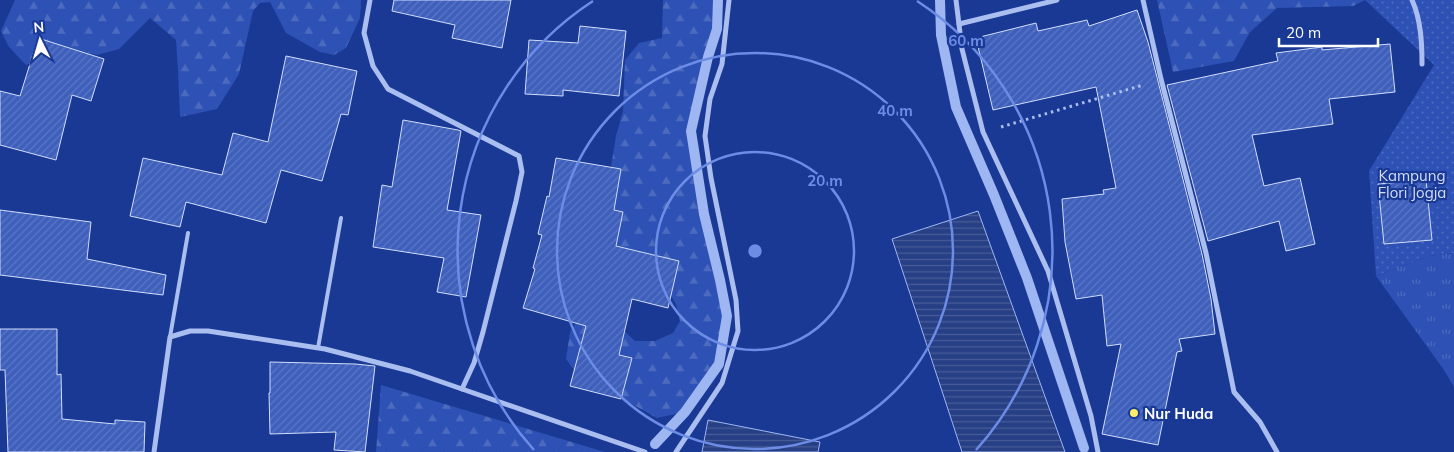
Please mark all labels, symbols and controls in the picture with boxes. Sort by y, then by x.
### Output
north arrow [15,15,65,65]
scale bar [1279,15,1378,47]
text: N [33,18,45,36]
text: 20 m [1286,23,1321,42]
text: 60 m [948,31,984,50]
text: 40 m [877,101,913,120]
park label: Kampung Flori Jogja [1378,166,1446,202]
text: 20 m [807,171,843,190]
centre of rings [746,242,764,260]
place label: Nur Huda [1144,404,1213,423]
marker: Nur Huda [1128,407,1140,419]

